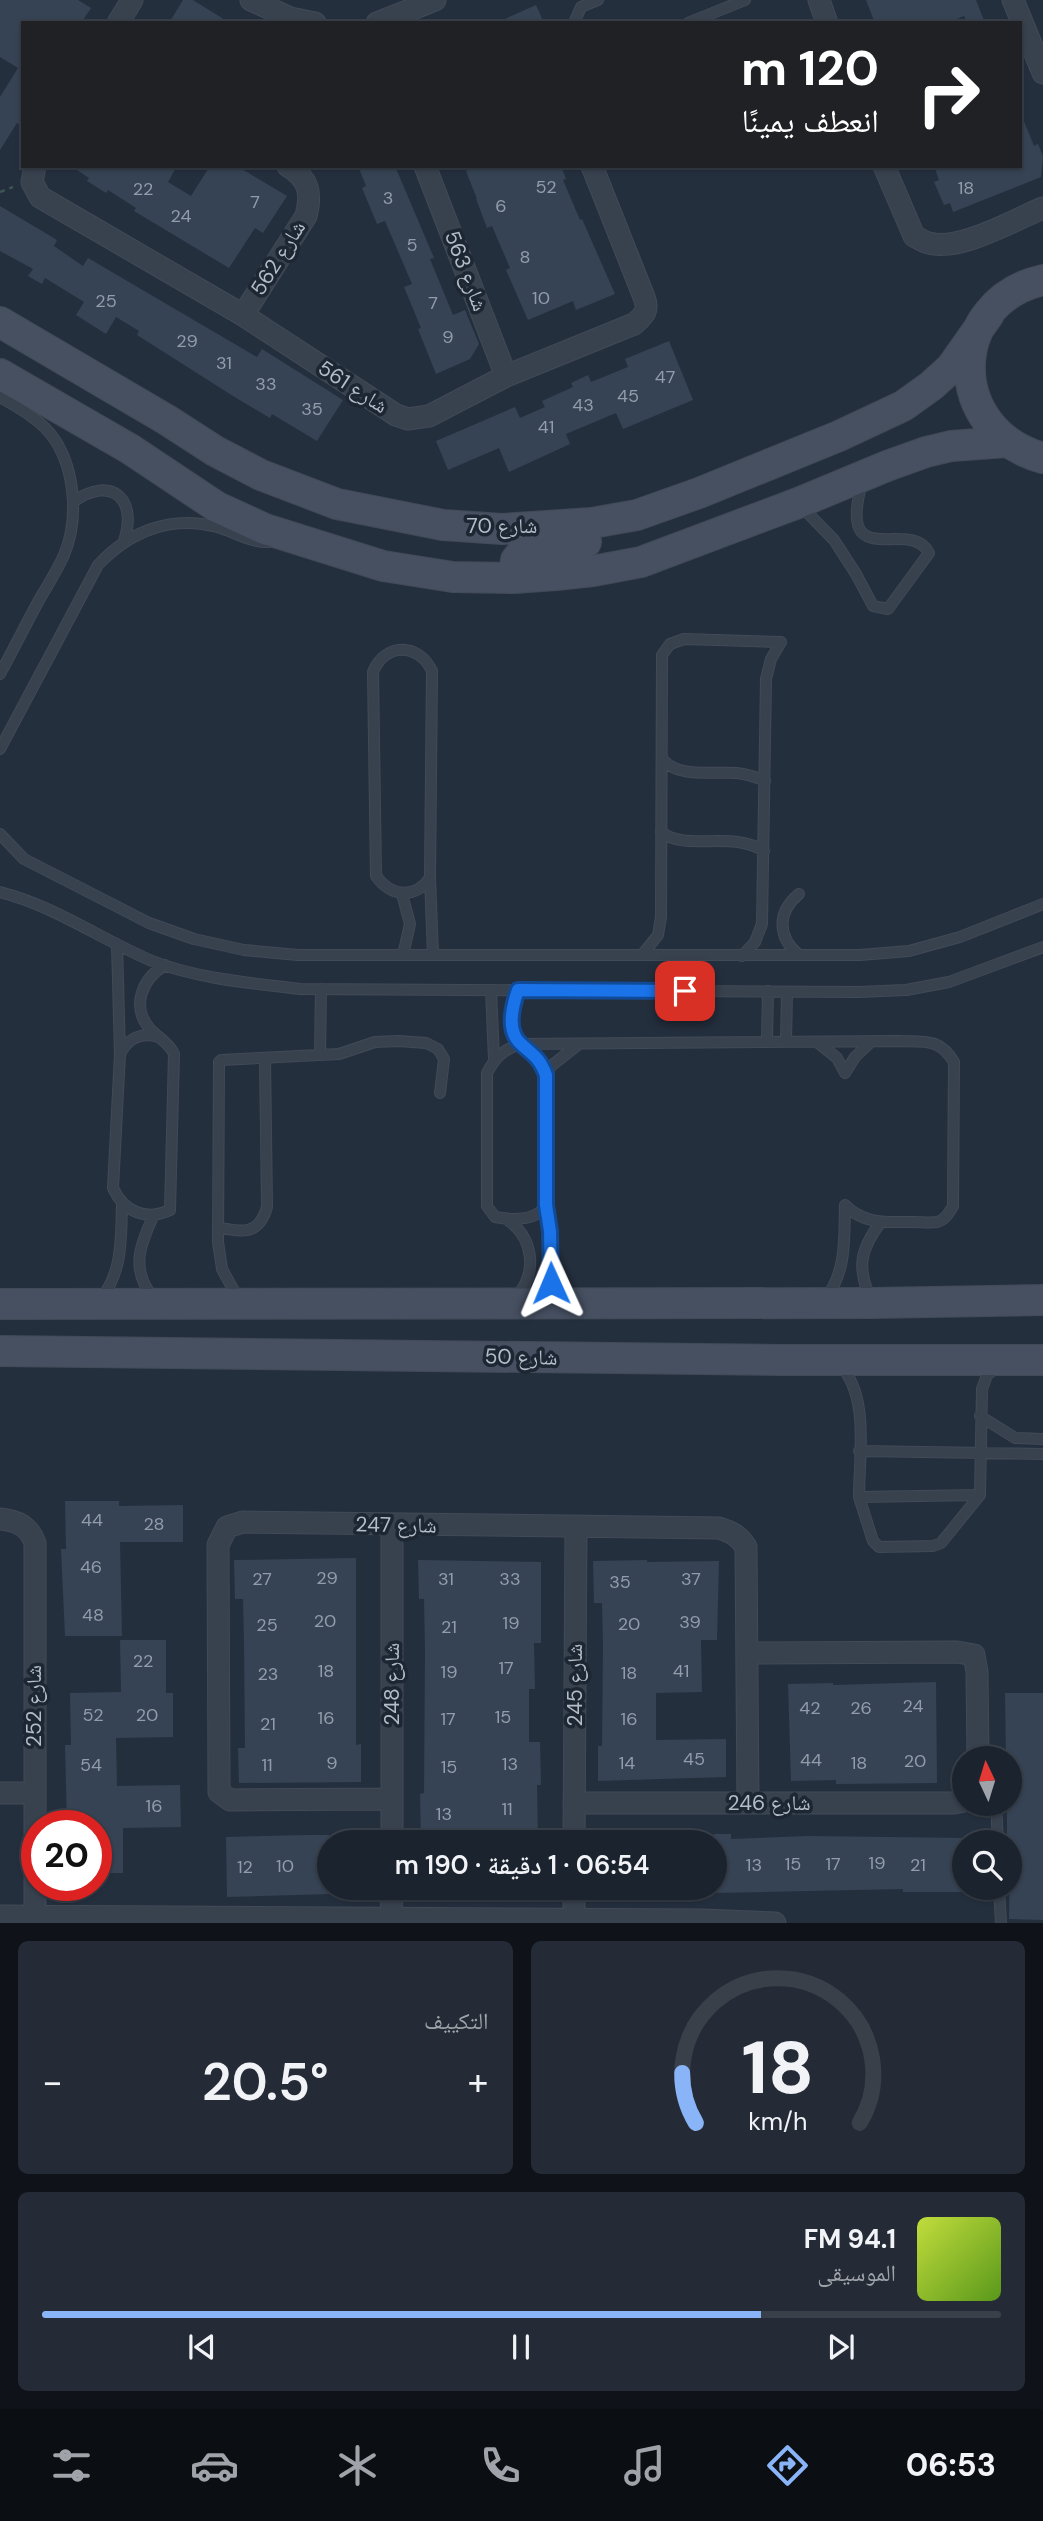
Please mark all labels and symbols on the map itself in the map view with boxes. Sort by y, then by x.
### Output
house number: 52 [535,175,557,199]
house number: 18 [958,176,974,200]
house number: 22 [133,177,153,201]
house number: 3 [383,186,393,210]
house number: 7 [250,190,260,214]
house number: 6 [495,194,507,218]
house number: 24 [171,204,192,228]
street label: شارع 562 [244,215,312,301]
street label: شارع 563 [438,227,494,315]
house number: 5 [407,233,417,257]
house number: 8 [520,245,530,269]
house number: 10 [532,286,550,310]
house number: 25 [95,289,117,313]
house number: 7 [428,291,438,315]
house number: 9 [442,325,454,349]
house number: 29 [176,329,198,353]
house number: 31 [216,351,232,375]
street label: شارع 561 [313,354,393,420]
house number: 47 [655,365,675,389]
house number: 33 [255,372,277,396]
house number: 45 [617,384,639,408]
house number: 43 [572,393,594,417]
house number: 35 [301,397,323,421]
house number: 41 [538,415,554,439]
street label: شارع 70 [467,512,537,540]
pin [655,961,715,1021]
position arrow [514,1246,588,1320]
street label: شارع 50 [484,1342,558,1372]
house number: 44 [81,1508,103,1532]
street label: شارع 247 [355,1510,437,1540]
house number: 28 [143,1512,165,1536]
house number: 46 [80,1555,102,1579]
house number: 29 [316,1566,338,1590]
house number: 27 [252,1567,272,1591]
house number: 31 [438,1567,454,1591]
house number: 33 [499,1567,521,1591]
house number: 37 [681,1567,701,1591]
house number: 35 [609,1570,631,1594]
house number: 48 [82,1603,104,1627]
house number: 20 [314,1609,336,1633]
house number: 39 [679,1610,701,1634]
house number: 19 [503,1611,519,1635]
house number: 20 [618,1612,640,1636]
house number: 25 [256,1613,278,1637]
house number: 21 [441,1615,457,1639]
street label: شارع 248 [378,1643,406,1725]
street label: شارع 245 [561,1644,589,1726]
house number: 22 [133,1649,153,1673]
house number: 17 [498,1656,514,1680]
house number: 18 [318,1659,334,1683]
house number: 41 [673,1659,689,1683]
house number: 19 [441,1660,457,1684]
house number: 18 [621,1661,637,1685]
house number: 23 [257,1662,279,1686]
street label: شارع 252 [20,1665,48,1747]
house number: 24 [903,1694,924,1718]
house number: 42 [799,1696,821,1720]
house number: 26 [850,1696,872,1720]
house number: 52 [82,1703,104,1727]
house number: 20 [136,1703,158,1727]
house number: 15 [495,1705,511,1729]
house number: 16 [318,1706,334,1730]
house number: 17 [440,1707,456,1731]
house number: 16 [621,1707,637,1731]
house number: 21 [260,1712,276,1736]
north arrow [952,1746,1022,1816]
house number: 45 [683,1747,705,1771]
house number: 44 [800,1748,822,1772]
house number: 20 [904,1749,926,1773]
house number: 9 [326,1751,338,1775]
house number: 14 [619,1751,635,1775]
house number: 18 [851,1751,867,1775]
house number: 13 [502,1752,518,1776]
house number: 54 [80,1753,102,1777]
house number: 11 [261,1753,273,1777]
house number: 15 [441,1755,457,1779]
street label: شارع 246 [727,1789,811,1817]
house number: 16 [146,1794,162,1818]
house number: 11 [501,1797,513,1821]
house number: 13 [436,1802,452,1826]
speed limit sign: 20 [21,1810,112,1901]
house number: 19 [869,1851,885,1875]
house number: 15 [785,1852,801,1876]
house number: 17 [825,1852,841,1876]
house number: 13 [746,1853,762,1877]
house number: 21 [910,1853,926,1877]
house number: 10 [276,1854,294,1878]
house number: 12 [237,1855,253,1879]

